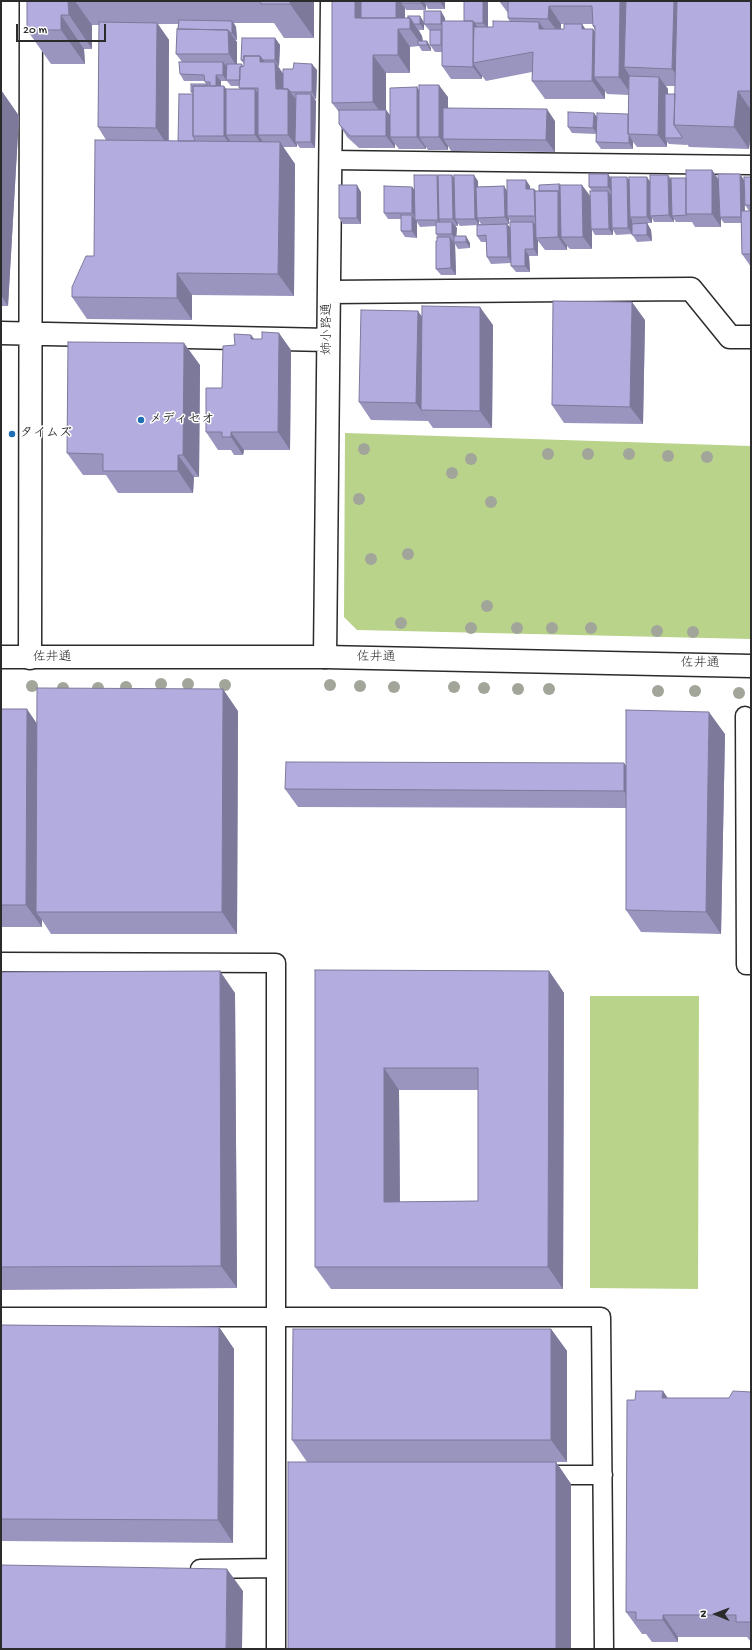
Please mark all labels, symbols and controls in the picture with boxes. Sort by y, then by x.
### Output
scale bar [18,16,108,42]
text: 20 m [23,24,47,38]
street label: 姉小路通 [320,303,336,355]
place label: メディセオ [149,412,214,428]
marker: メディセオ [136,415,146,425]
place label: タイムズ [20,426,72,442]
marker: タイムズ [7,429,17,439]
street label: 佐井通 [33,650,71,666]
street label: 佐井通 [356,650,396,666]
street label: 佐井通 [680,656,720,672]
north arrow [696,1594,736,1634]
text: N [698,1610,710,1617]

